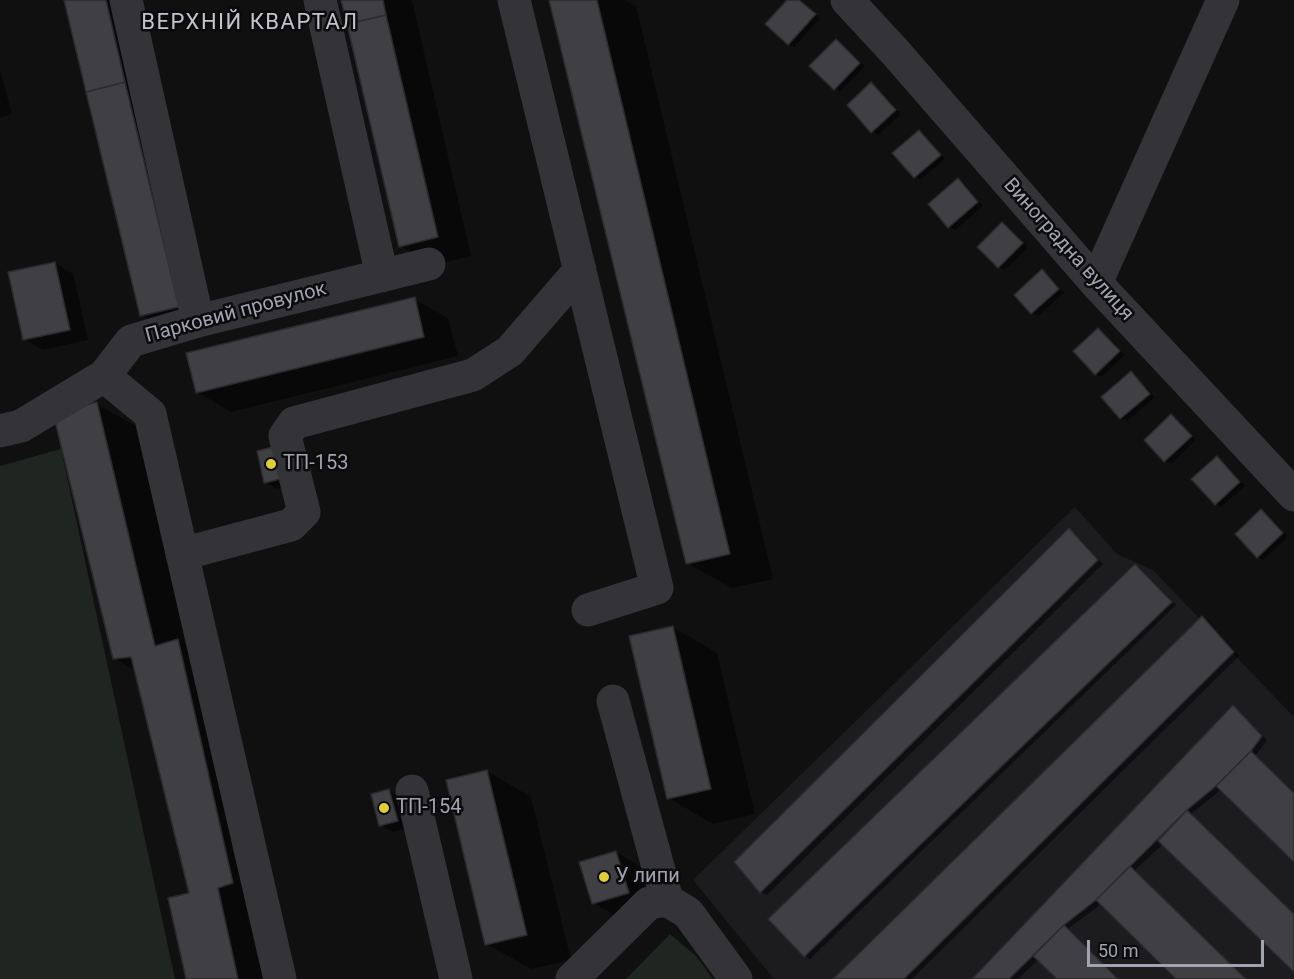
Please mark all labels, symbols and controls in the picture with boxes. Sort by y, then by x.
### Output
district label: ВЕРХНІЙ КВАРТАЛ [141,10,359,36]
street label: Виноградна вулиця [998,174,1138,326]
street label: Парковий провулок [143,277,329,349]
place label: ТП-153 [283,452,348,476]
marker: ТП-153 [264,457,278,471]
place label: ТП-154 [396,796,461,820]
marker: ТП-154 [377,801,391,815]
place label: У липи [616,865,680,889]
marker: У липи [597,870,611,884]
scale bar [1090,928,1267,966]
text: 50 m [1098,940,1138,961]

